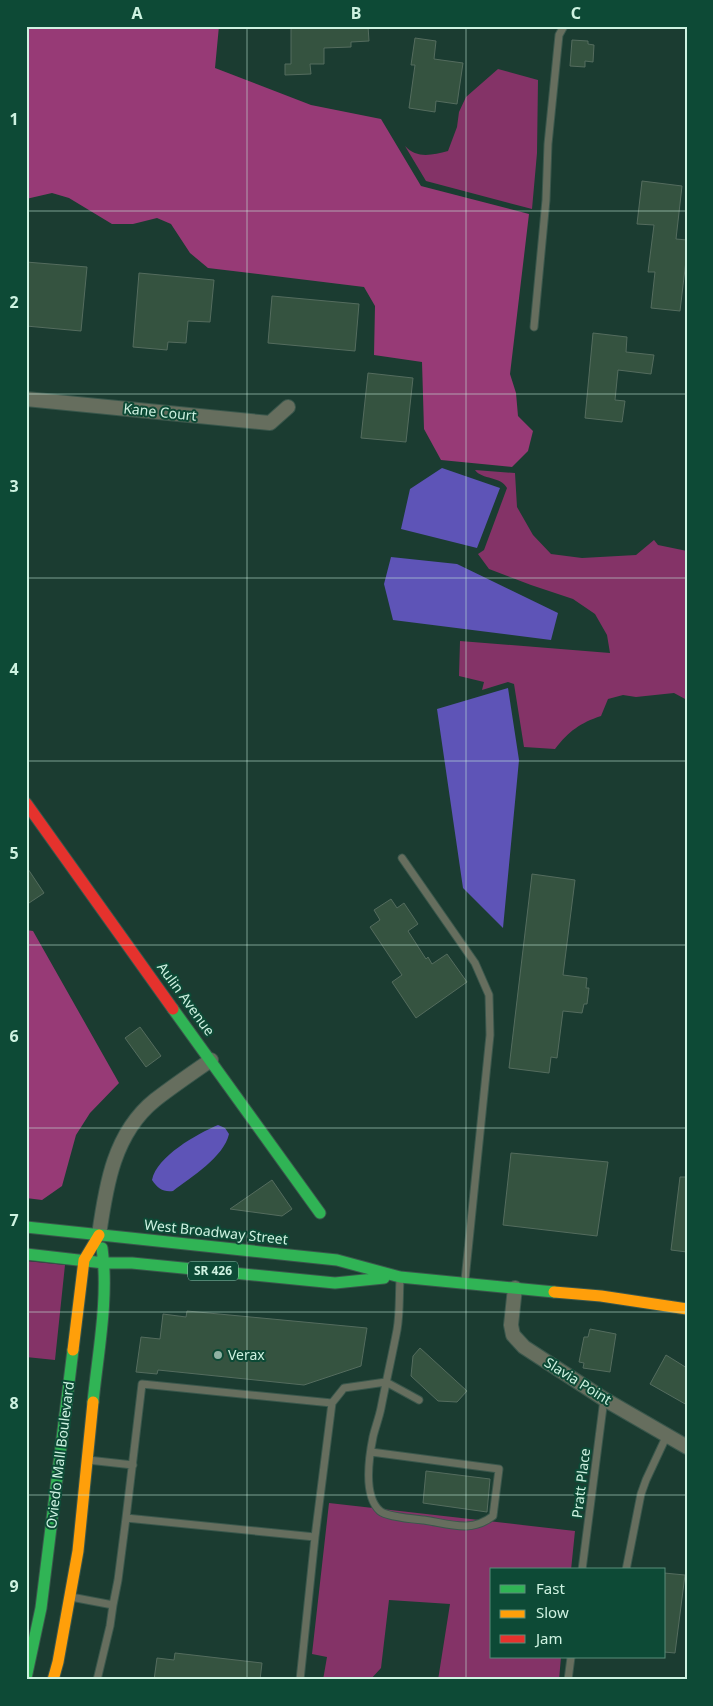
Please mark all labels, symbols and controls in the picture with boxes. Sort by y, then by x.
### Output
text: A [131,2,143,24]
text: B [351,2,361,24]
text: C [571,2,581,24]
text: 1 [9,108,19,130]
text: 2 [9,291,19,313]
street label: Kane Court [123,398,198,425]
text: 3 [9,475,19,497]
text: 4 [9,658,19,680]
text: 5 [9,842,19,864]
street label: Aulin Avenue [153,958,220,1039]
text: 6 [9,1025,19,1047]
text: 7 [9,1209,19,1231]
street label: West Broadway Street [143,1215,289,1248]
road number: SR 426 [188,1262,238,1280]
place label: Verax [228,1345,265,1364]
marker: Verax [212,1349,224,1361]
street label: Slavia Point [541,1352,615,1409]
street label: Oviedo Mall Boulevard [41,1380,78,1530]
text: 8 [9,1392,19,1414]
street label: Pratt Place [567,1447,594,1519]
legend [490,1568,666,1658]
text: 9 [9,1575,19,1597]
text: Fast [536,1578,565,1598]
text: Slow [536,1602,569,1622]
text: Jam [534,1628,563,1648]

